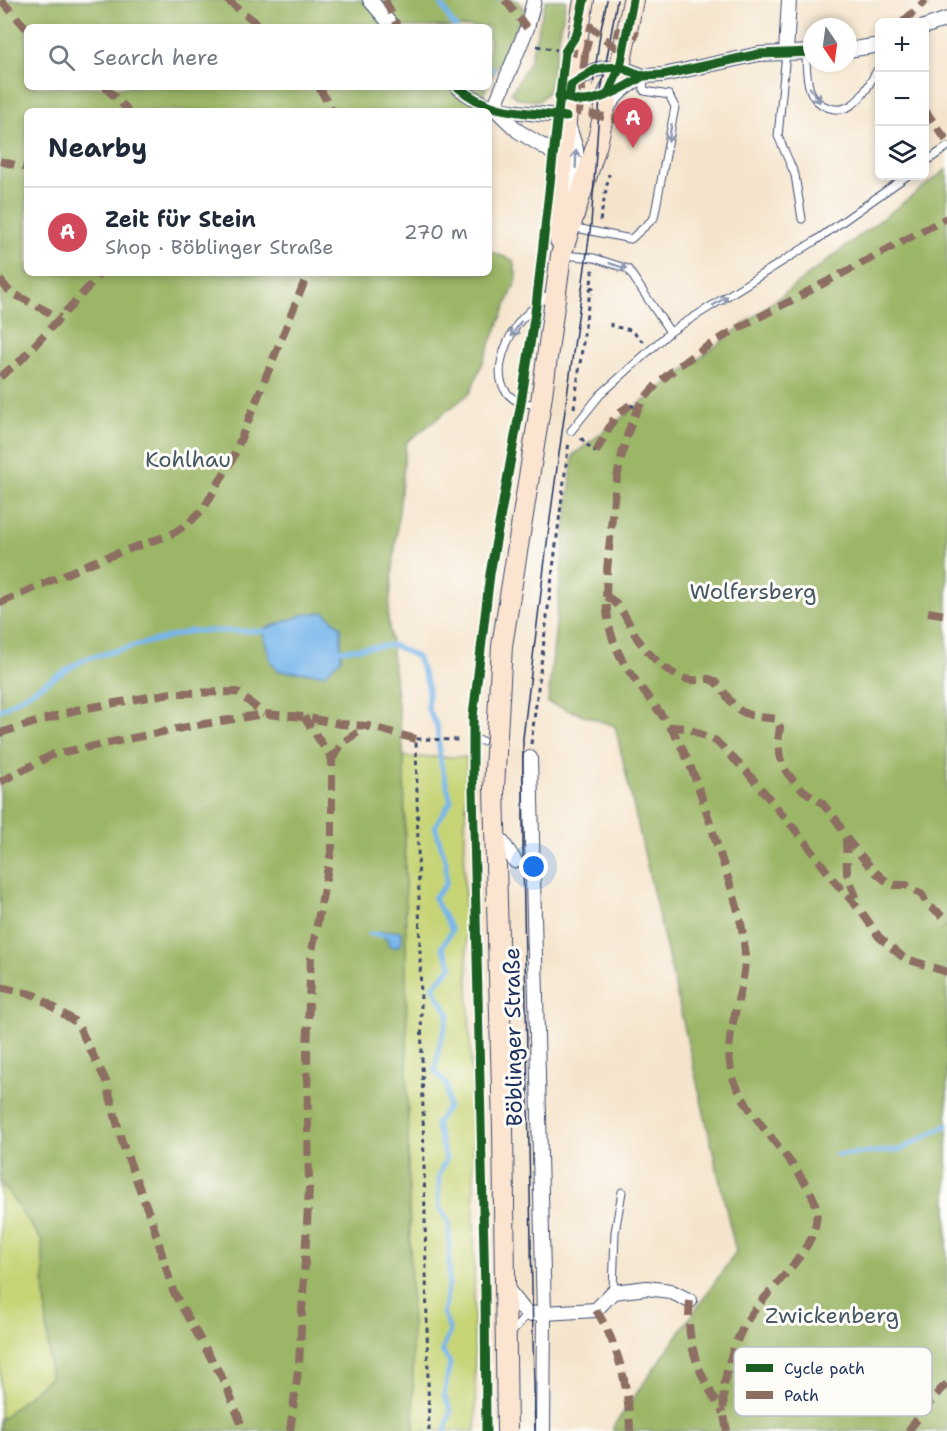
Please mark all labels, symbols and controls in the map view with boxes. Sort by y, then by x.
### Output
north arrow [803,18,857,72]
map controls [875,18,929,180]
button: + [875,18,929,72]
search box [24,24,492,90]
icon: search [45,41,78,74]
text: Search here [93,43,219,72]
button: − [875,72,929,126]
one-way arrow [808,87,821,103]
pin: A [614,98,652,148]
one-way arrow [664,123,675,142]
button: layers [875,126,929,180]
text: Nearby [48,130,147,165]
one-way arrow [570,149,581,169]
text: Zeit für Stein [105,205,256,234]
text: A [60,219,75,245]
text: 270 m [404,219,468,245]
text: Shop · Böblinger Straße [105,234,334,260]
one-way arrow [608,261,627,272]
one-way arrow [711,294,728,306]
one-way arrow [510,320,523,337]
park label: Kohlhau [145,445,231,474]
park label: Wolfersberg [690,577,816,606]
your location [519,852,548,881]
street label: Böblinger Straße [497,947,529,1127]
park label: Zwickenberg [765,1301,899,1330]
legend [734,1347,932,1416]
text: Cycle path [784,1358,865,1379]
text: Path [784,1385,819,1406]

